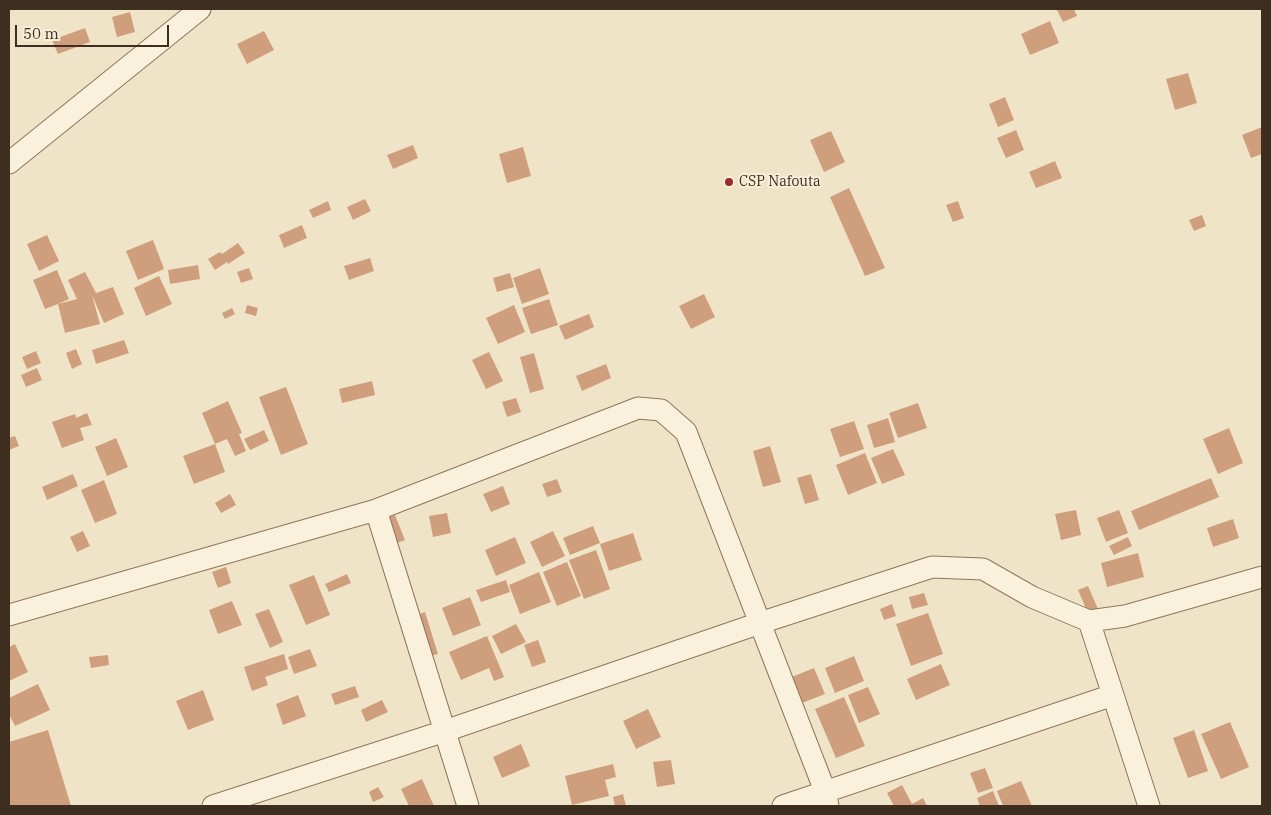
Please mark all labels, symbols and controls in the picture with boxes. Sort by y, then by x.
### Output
scale bar [18,15,171,47]
text: 50 m [23,24,59,43]
place label: CSP Nafouta [739,174,821,190]
marker: CSP Nafouta [723,176,735,188]

